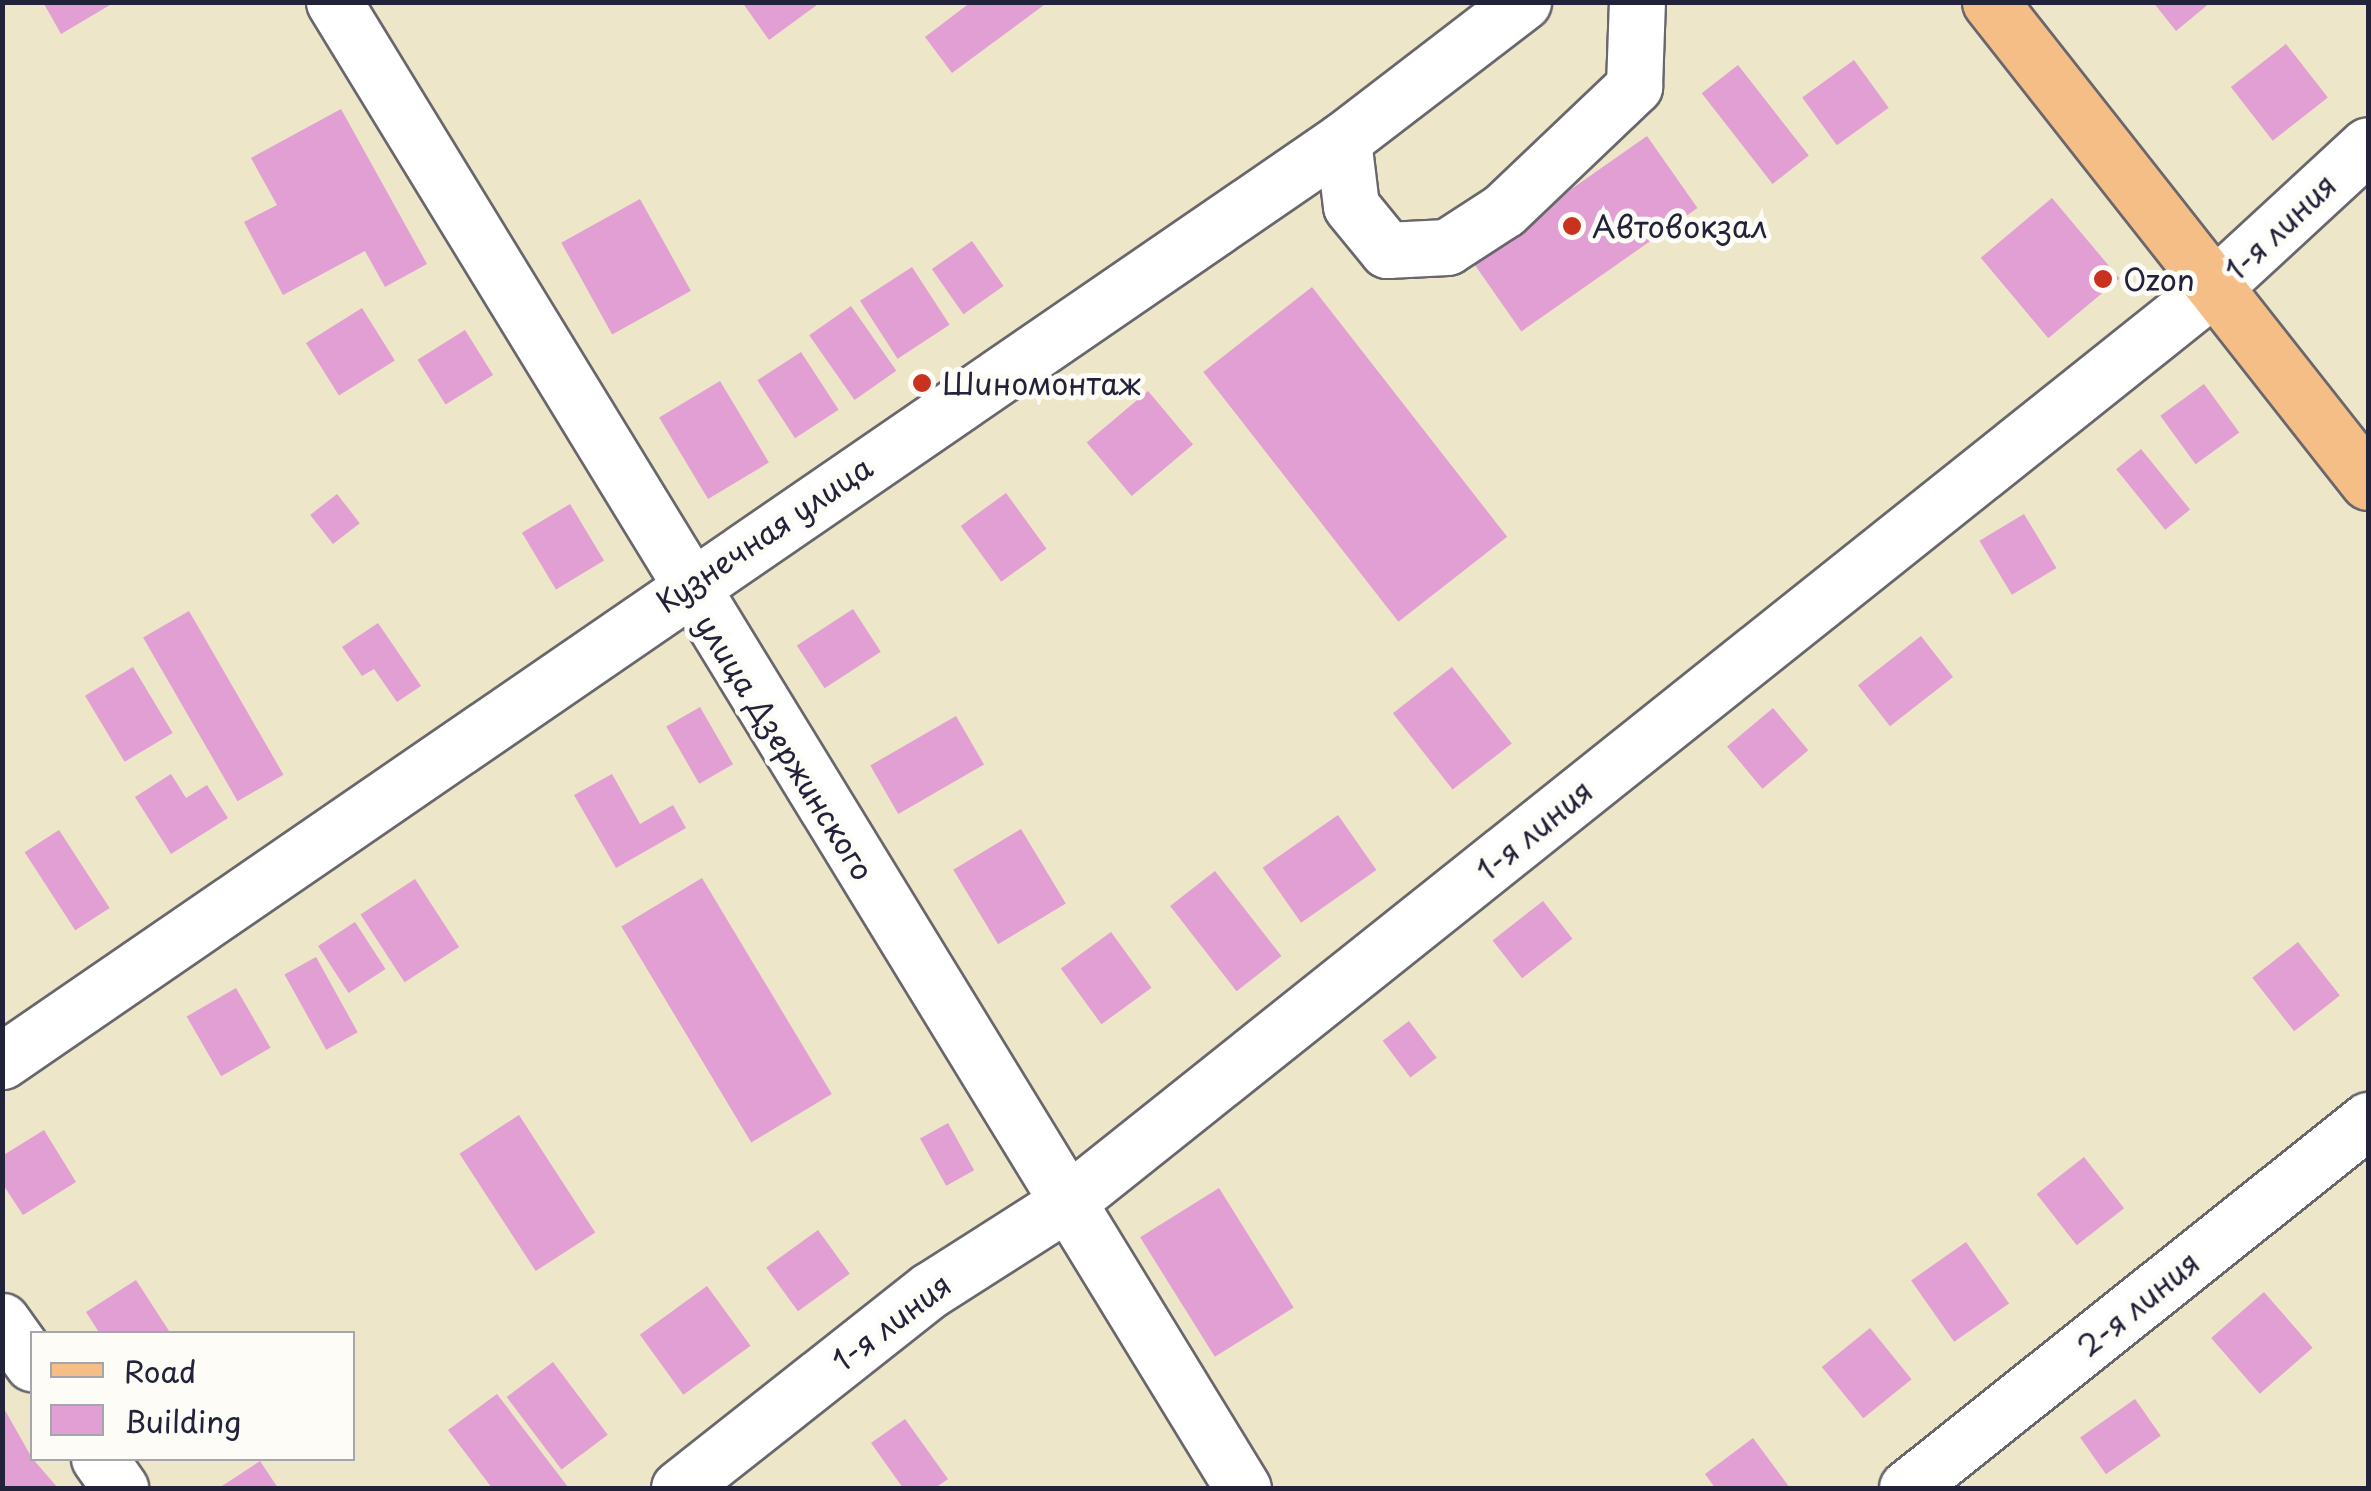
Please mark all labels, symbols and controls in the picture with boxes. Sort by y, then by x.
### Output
street label: 1-я линия [2217,166,2343,288]
place label: Автовокзал [1592,208,1768,244]
marker: Автовокзал [1561,215,1583,237]
place label: Ozon [2123,261,2195,297]
marker: Ozon [2092,268,2114,290]
place label: Шиномонтаж [942,365,1141,401]
marker: Шиномонтаж [911,372,933,394]
street label: Кузнечная улица [649,448,879,620]
street label: улица Дзержинского [688,607,882,887]
street label: 1-я линия [1468,772,1600,888]
street label: 2-я линия [2069,1244,2207,1364]
street label: 1-я линия [824,1266,958,1378]
legend [30,1331,355,1461]
text: Road [124,1348,197,1393]
text: Building [124,1398,241,1443]

